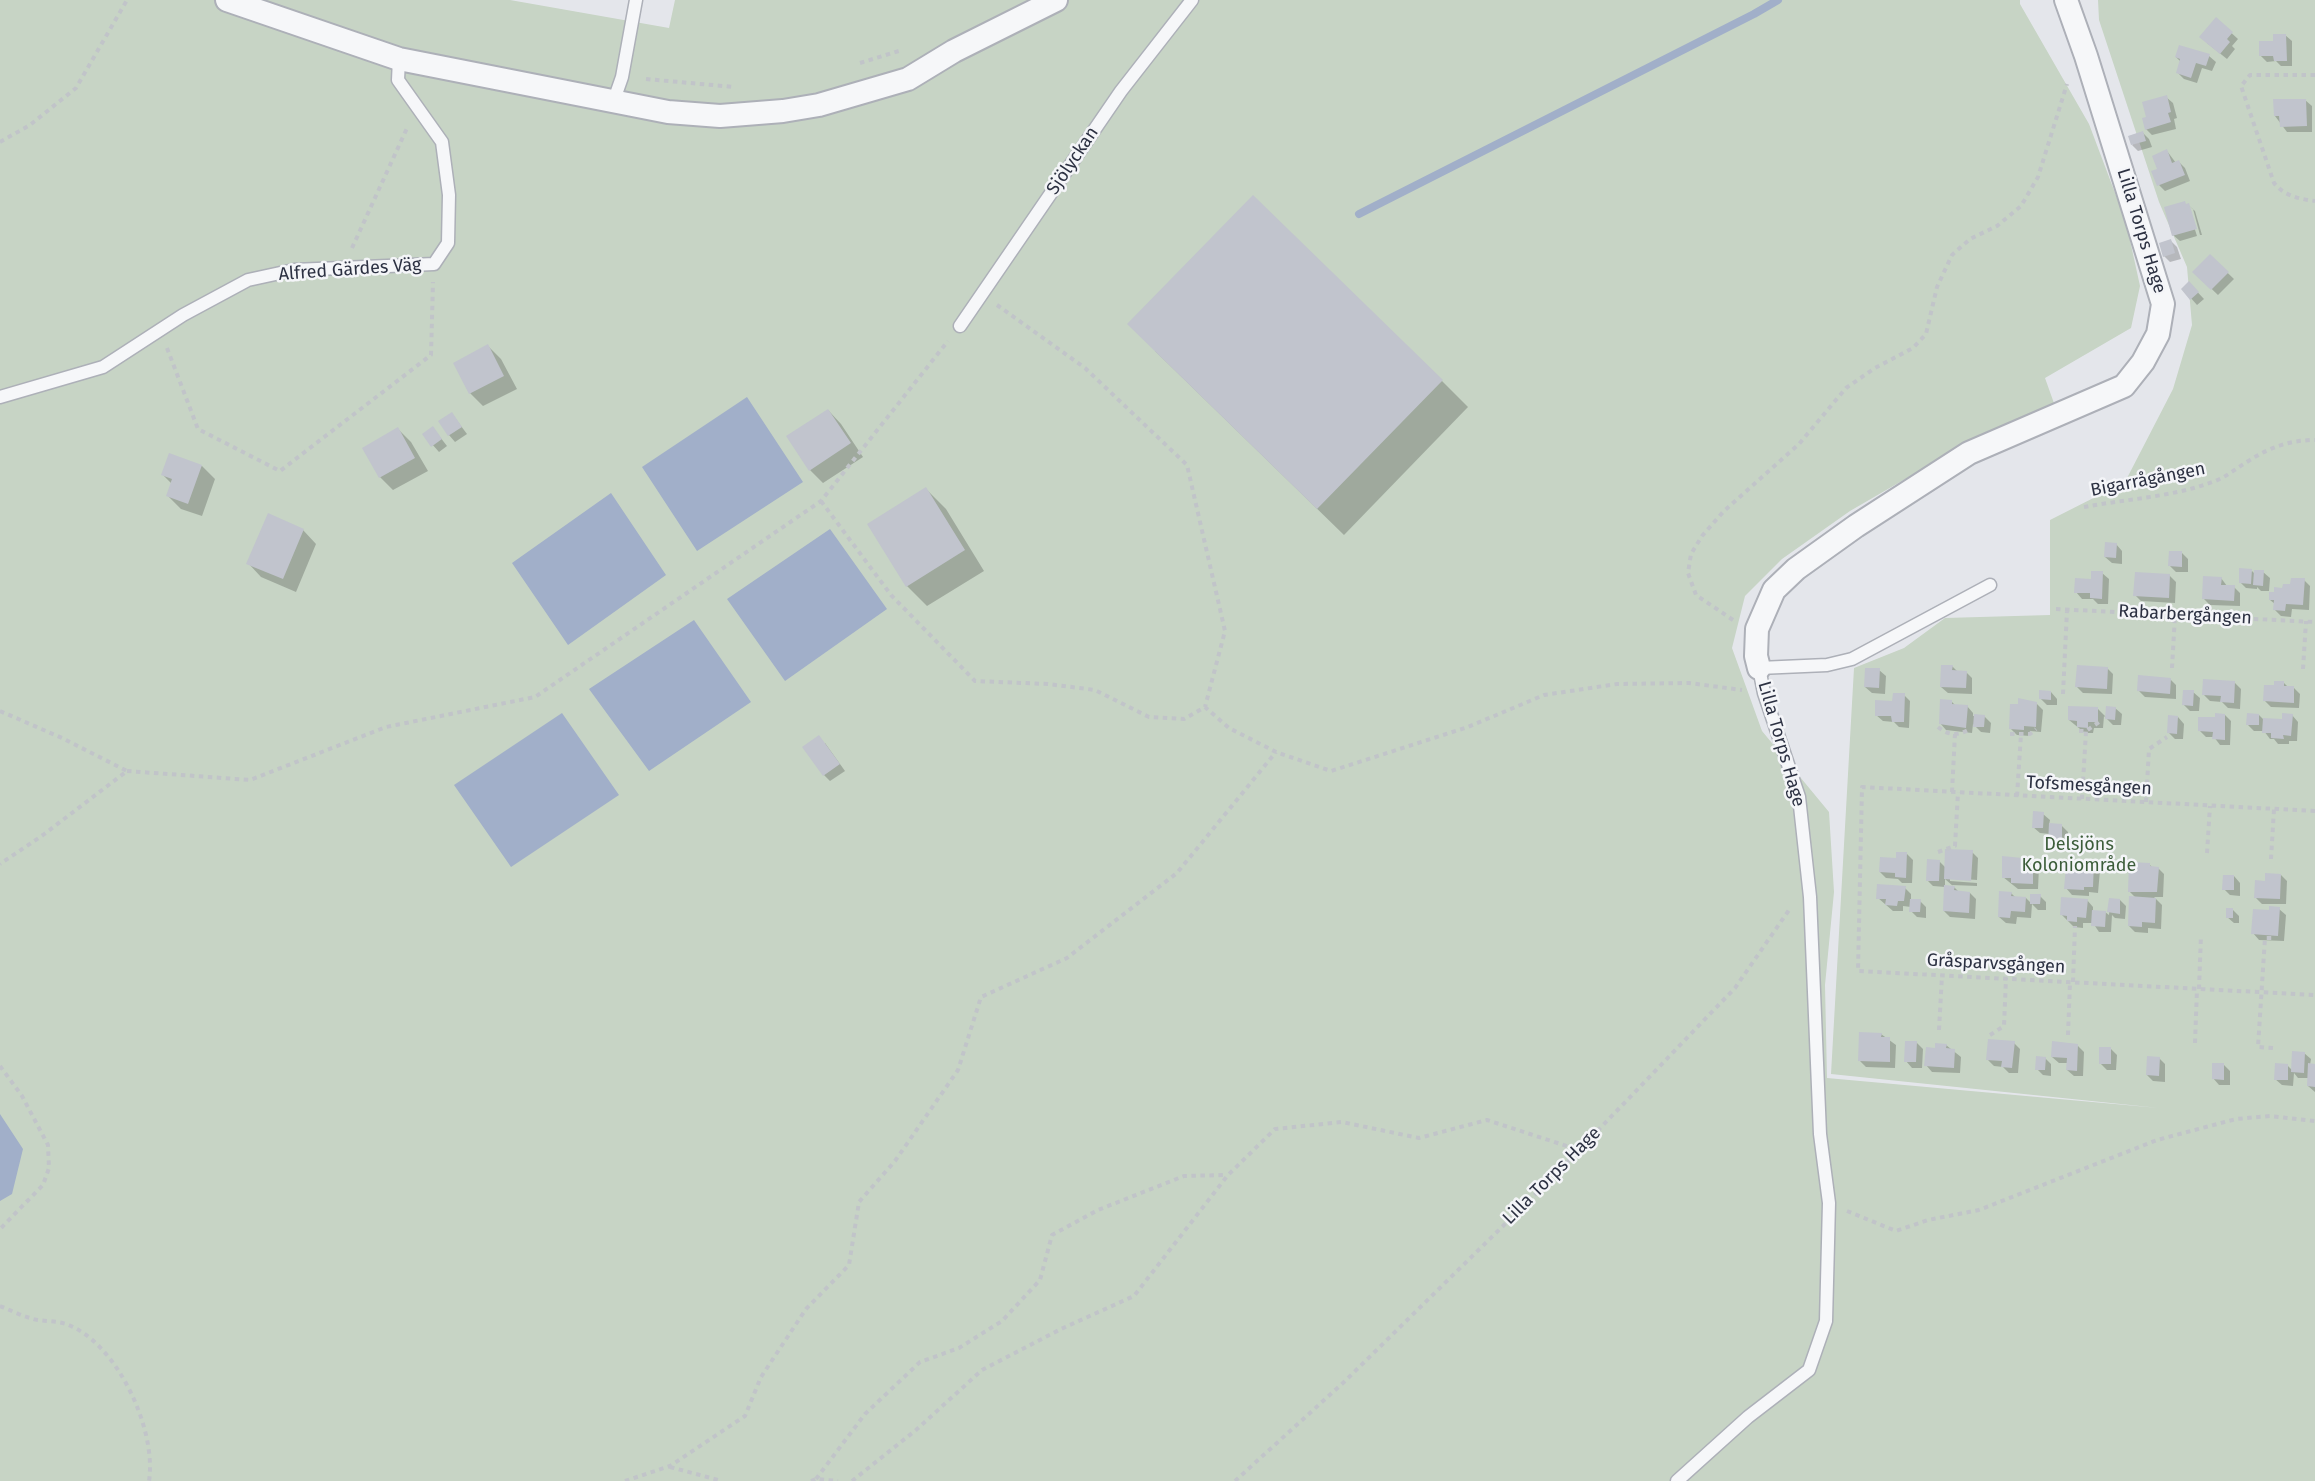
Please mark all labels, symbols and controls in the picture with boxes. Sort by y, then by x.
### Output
street label: Sjölyckan [1042,123,1104,199]
street label: Lilla Torps Hage [2112,166,2170,296]
street label: Alfred Gärdes Väg [278,254,422,286]
street label: Bigarrågången [2089,458,2207,502]
street label: Rabarbergången [2118,601,2252,629]
street label: Lilla Torps Hage [1753,679,1809,809]
street label: Tofsmesgången [2026,772,2152,800]
park label: Delsjöns Koloniområde [2022,834,2136,876]
street label: Gråsparvsgången [1926,950,2066,978]
street label: Lilla Torps Hage [1499,1123,1605,1229]

